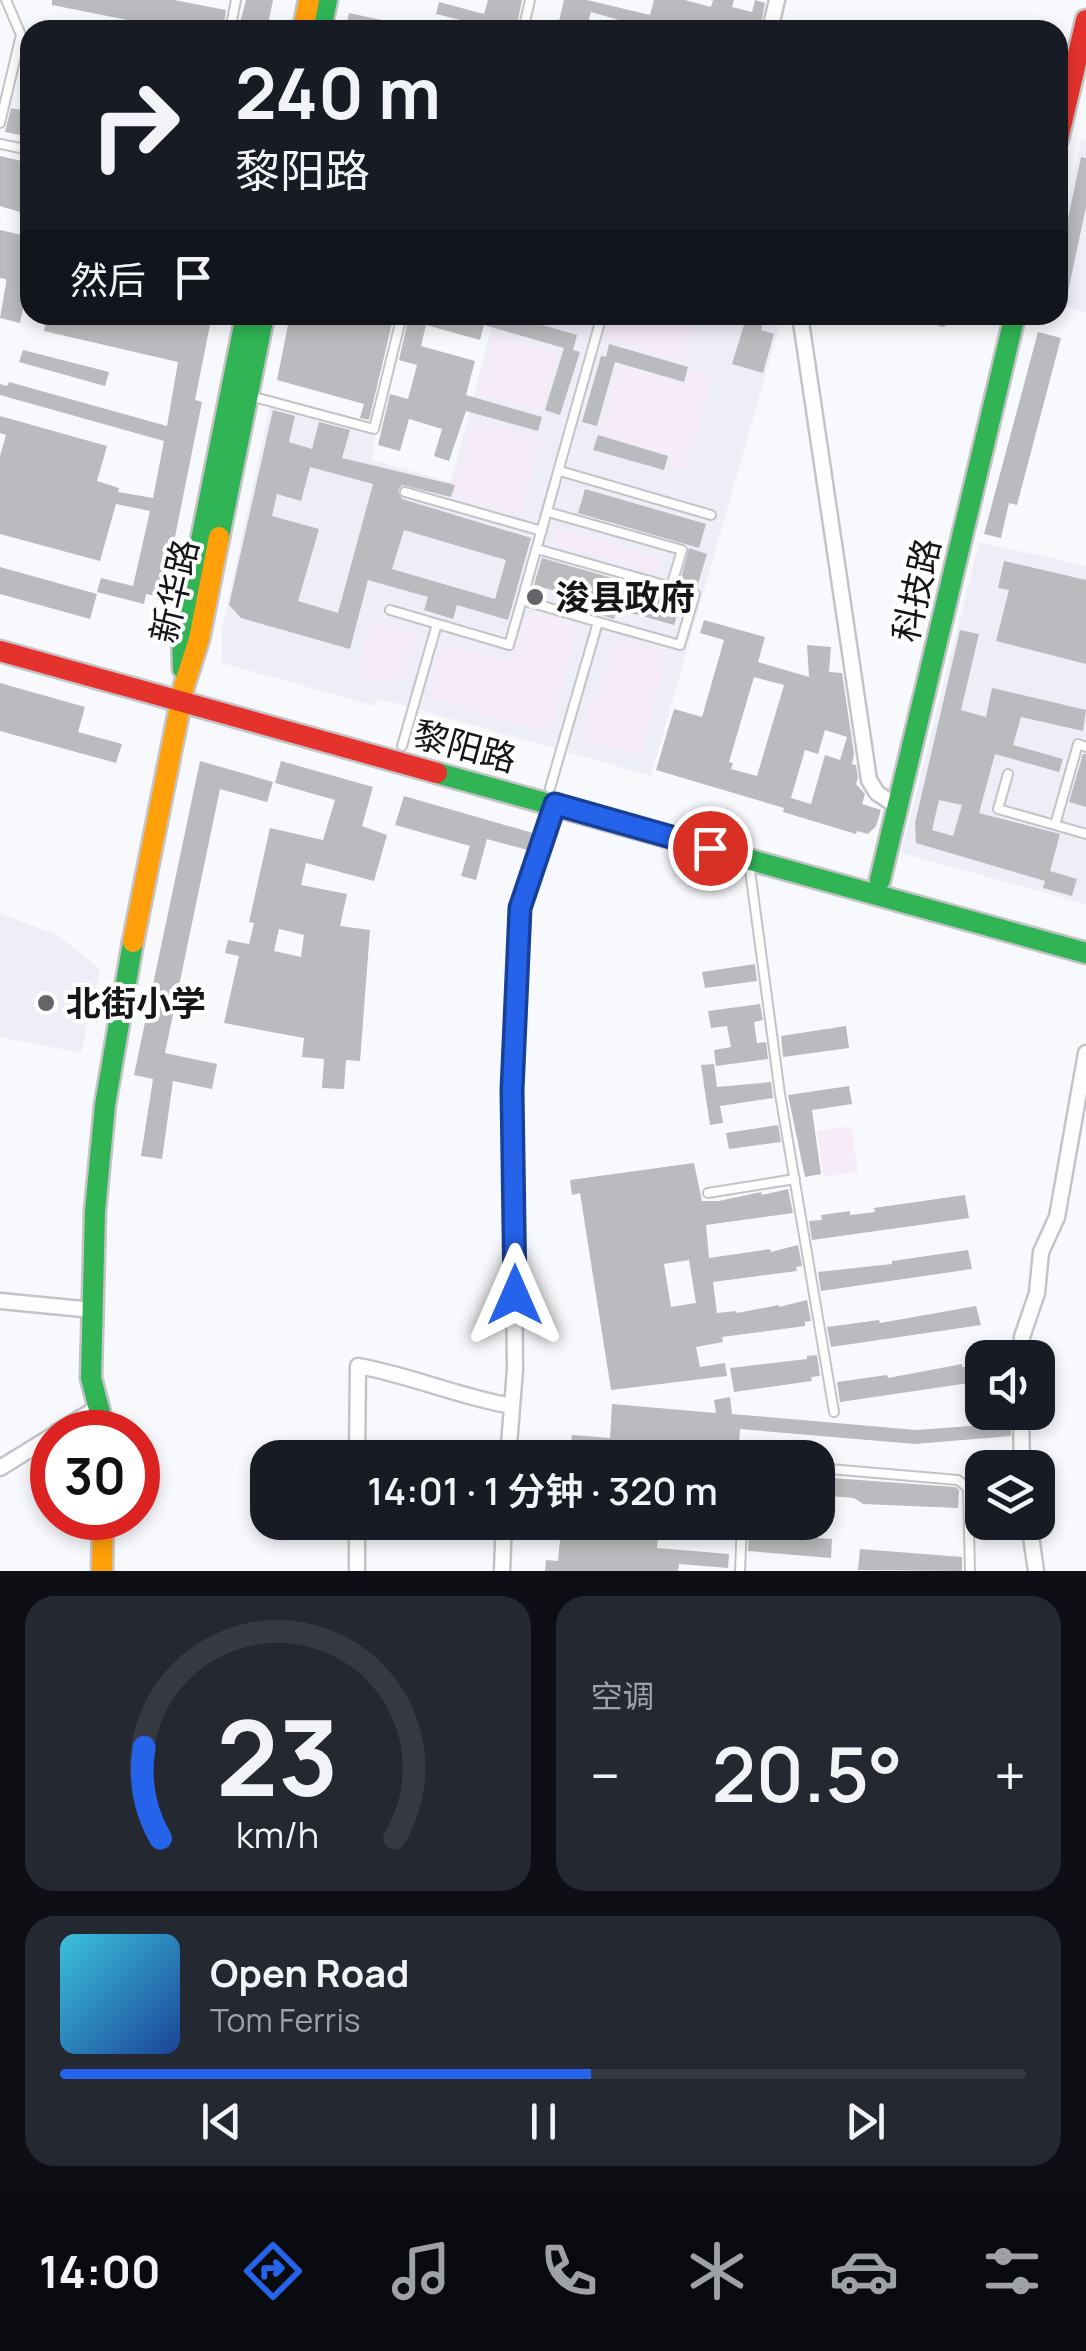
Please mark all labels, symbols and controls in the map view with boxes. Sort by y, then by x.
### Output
text: 240 m [235,44,441,140]
icon: right [70,60,200,190]
text: 黎阳路 [235,139,370,201]
icon: arrive [166,250,221,305]
text: 然后 [70,253,146,305]
street label: 科技路 [881,533,951,647]
street label: 新华路 [139,534,209,648]
place label: 浚县政府 [555,573,695,621]
marker: 浚县政府 [524,586,546,608]
street label: 黎阳路 [408,709,522,783]
pin [668,806,753,891]
icon: arrive [683,821,738,876]
place label: 北街小学 [66,979,206,1027]
marker: 北街小学 [35,992,57,1014]
position arrow [463,1243,567,1347]
map controls [965,1340,1055,1540]
button: sound [965,1340,1055,1430]
speed limit sign: 30 [30,1410,160,1540]
button: layers [965,1450,1055,1540]
text: 14:01 · 1 分钟 · 320 m [367,1464,718,1516]
text: 空调 [591,1674,655,1718]
text: 23 [217,1685,339,1827]
text: 20.5° [712,1722,903,1825]
text: − [591,1737,620,1813]
text: + [994,1737,1026,1813]
text: km/h [236,1810,319,1859]
text: Open Road [210,1946,409,1998]
text: Tom Ferris [210,1998,361,2042]
icon: previous [194,2094,249,2149]
icon: pause [516,2094,571,2149]
icon: next [838,2094,893,2149]
icon: directions [238,2236,308,2306]
icon: music [386,2236,456,2306]
icon: phone [534,2236,604,2306]
icon: climate [682,2236,752,2306]
icon: car [829,2236,899,2306]
icon: filters [977,2236,1047,2306]
text: 14:00 [39,2240,161,2302]

